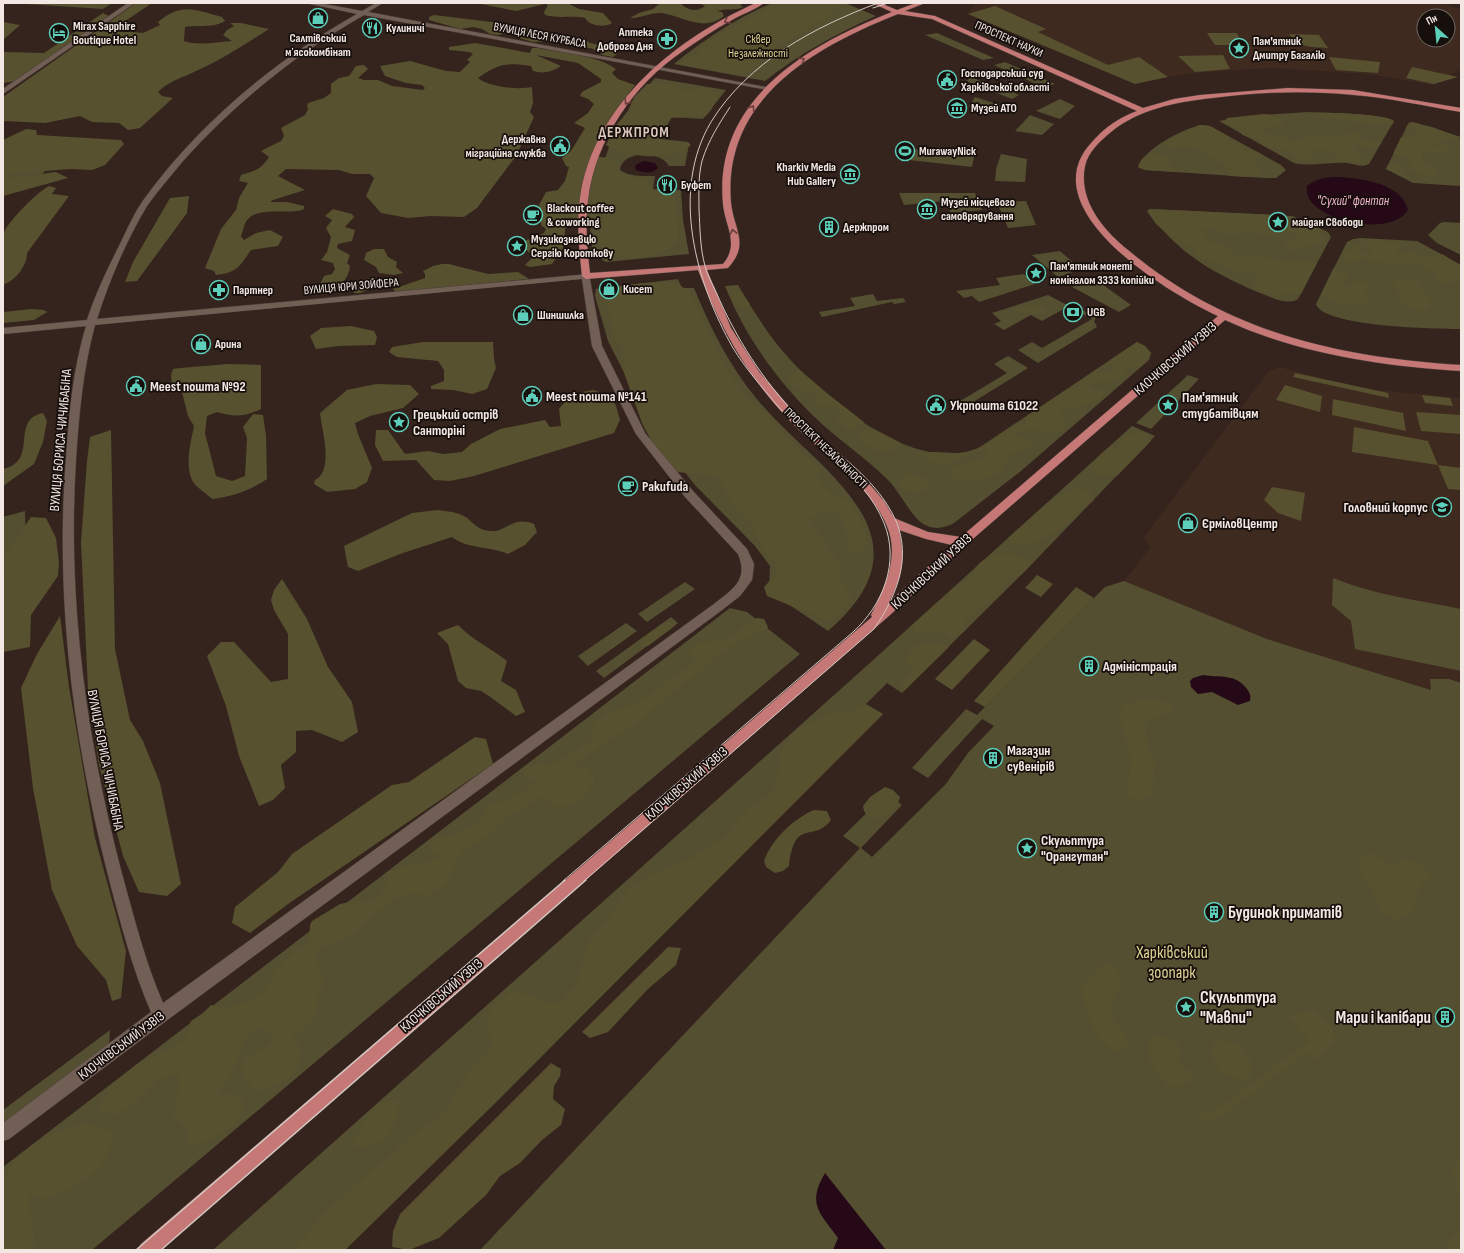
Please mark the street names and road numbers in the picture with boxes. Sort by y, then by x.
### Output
street label: ПРОСПЕКТ НАУКИ [972,18,1045,61]
street label: ВУЛИЦЯ ЛЕСЯ КУРБАСА [492,19,588,52]
street label: ВУЛИЦЯ ЮРИ ЗОЙФЕРА [303,275,400,298]
street label: КЛОЧКІВСЬКИЙ УЗВІЗ [1131,318,1220,399]
street label: ВУЛИЦЯ БОРИСА ЧИЧИБАБІНА [46,367,75,512]
street label: ПРОСПЕКТ НЕЗАЛЕЖНОСТІ [781,405,871,492]
street label: КЛОЧКІВСЬКИЙ УЗВІЗ [888,530,975,613]
street label: ВУЛИЦЯ БОРИСА ЧИЧИБАБІНА [84,688,128,833]
street label: КЛОЧКІВСЬКИЙ УЗВІЗ [642,743,731,824]
street label: КЛОЧКІВСЬКИЙ УЗВІЗ [397,955,486,1036]
street label: КЛОЧКІВСЬКИЙ УЗВІЗ [75,1007,168,1083]

